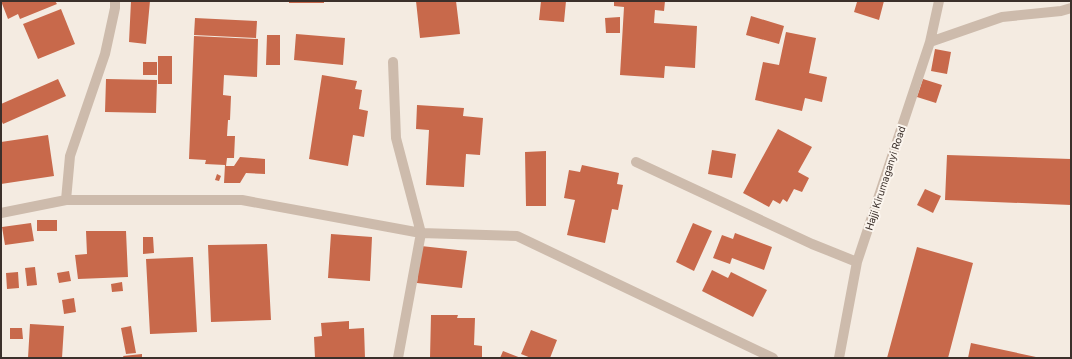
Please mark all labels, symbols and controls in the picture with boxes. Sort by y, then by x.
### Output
street label: Hajji Kirumaganyi Road [862,124,908,232]

